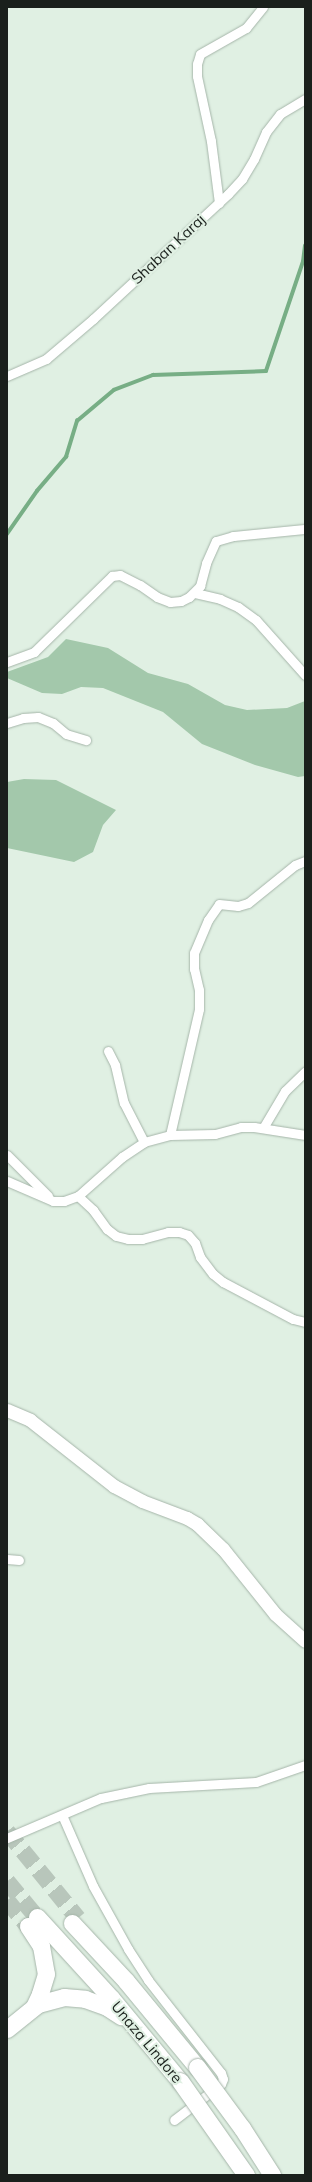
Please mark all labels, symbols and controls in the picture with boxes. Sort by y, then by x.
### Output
street label: Shaban Karaj [127,210,209,288]
street label: Unaza Lindore [108,1998,186,2086]

